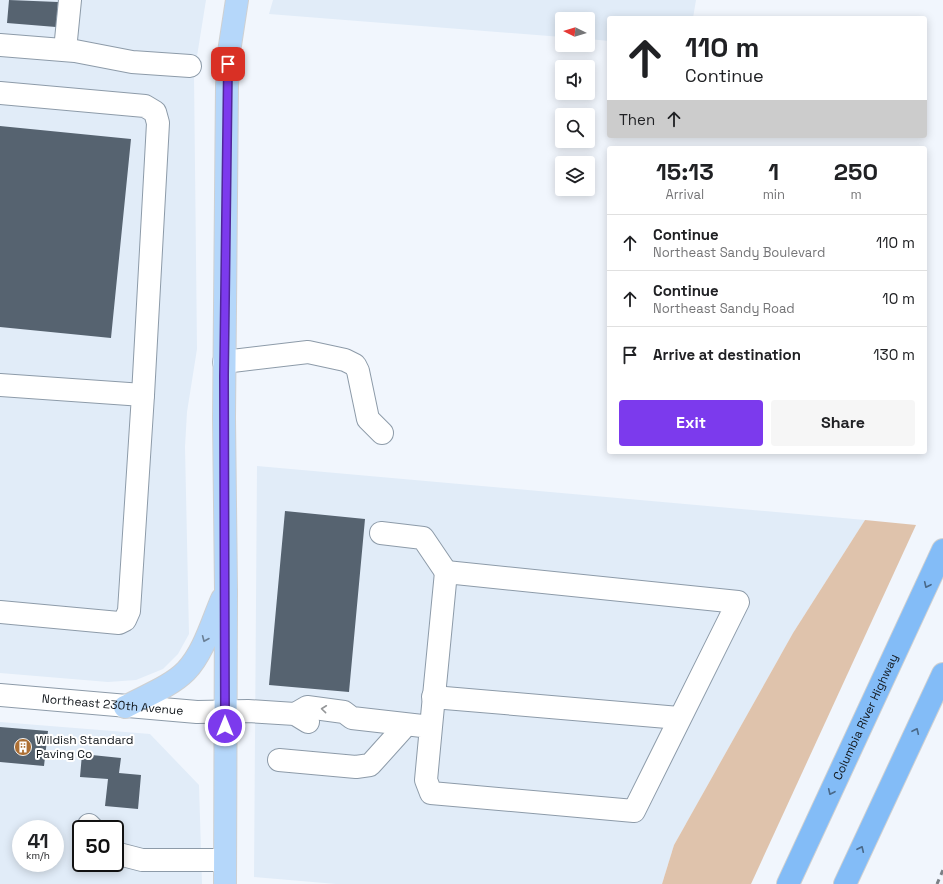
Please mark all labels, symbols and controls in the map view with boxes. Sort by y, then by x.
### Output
north arrow [555,12,595,52]
map controls [555,12,595,196]
text: 110 m [685,29,759,65]
icon: ahead [619,32,671,84]
pin [211,47,245,81]
icon: arrive [217,53,239,75]
button: sound [555,60,595,100]
text: Continue [685,64,764,87]
button: search [555,108,595,148]
icon: ahead [663,108,685,130]
text: Then [619,110,655,129]
button: layers [555,156,595,196]
text: 15:13 [656,156,714,187]
text: 1 [768,156,779,187]
text: 250 [834,156,878,187]
text: Arrival [665,186,704,203]
text: min [763,186,785,203]
text: m [850,186,862,203]
text: Continue [653,225,719,244]
icon: ahead [619,232,641,254]
text: 110 m [876,233,915,252]
text: Northeast Sandy Boulevard [653,244,825,261]
text: Continue [653,281,719,300]
icon: ahead [619,288,641,310]
text: 10 m [882,289,915,308]
text: Northeast Sandy Road [653,300,795,317]
icon: arrive [619,344,641,366]
text: Arrive at destination [653,345,801,364]
text: 130 m [873,345,915,364]
button: Exit [619,400,763,446]
button: Share [771,400,915,446]
one-way arrow [924,581,932,588]
one-way arrow [202,635,210,643]
street label: Columbia River Highway [829,651,902,783]
street label: Northeast 230th Avenue [41,691,184,719]
position arrow [204,705,246,747]
one-way arrow [321,705,327,714]
one-way arrow [911,728,919,735]
place label: Wildish Standard Paving Co [36,732,134,762]
building icon: Wildish Standard Paving Co [13,737,33,757]
one-way arrow [828,787,836,795]
speed limit sign: 50 [72,820,124,872]
text: 41 [28,828,49,854]
one-way arrow [856,845,864,853]
text: km/h [26,849,50,862]

